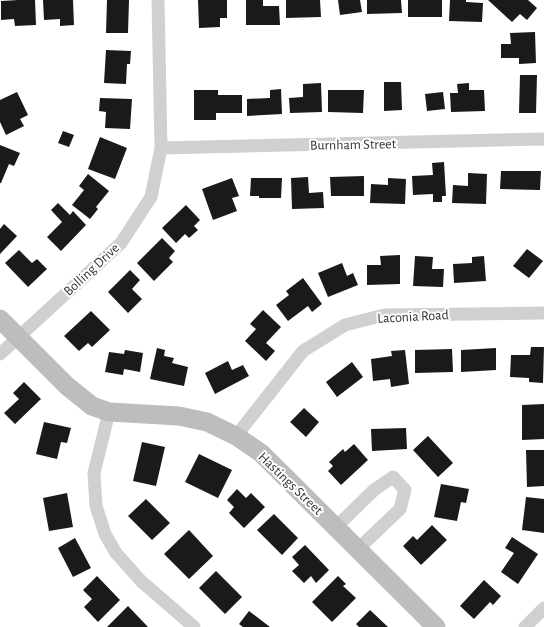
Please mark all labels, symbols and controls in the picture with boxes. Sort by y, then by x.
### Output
street label: Burnham Street [310,137,397,153]
street label: Bolling Drive [61,241,122,299]
street label: Laconia Road [377,308,449,326]
street label: Hastings Street [255,450,326,518]

